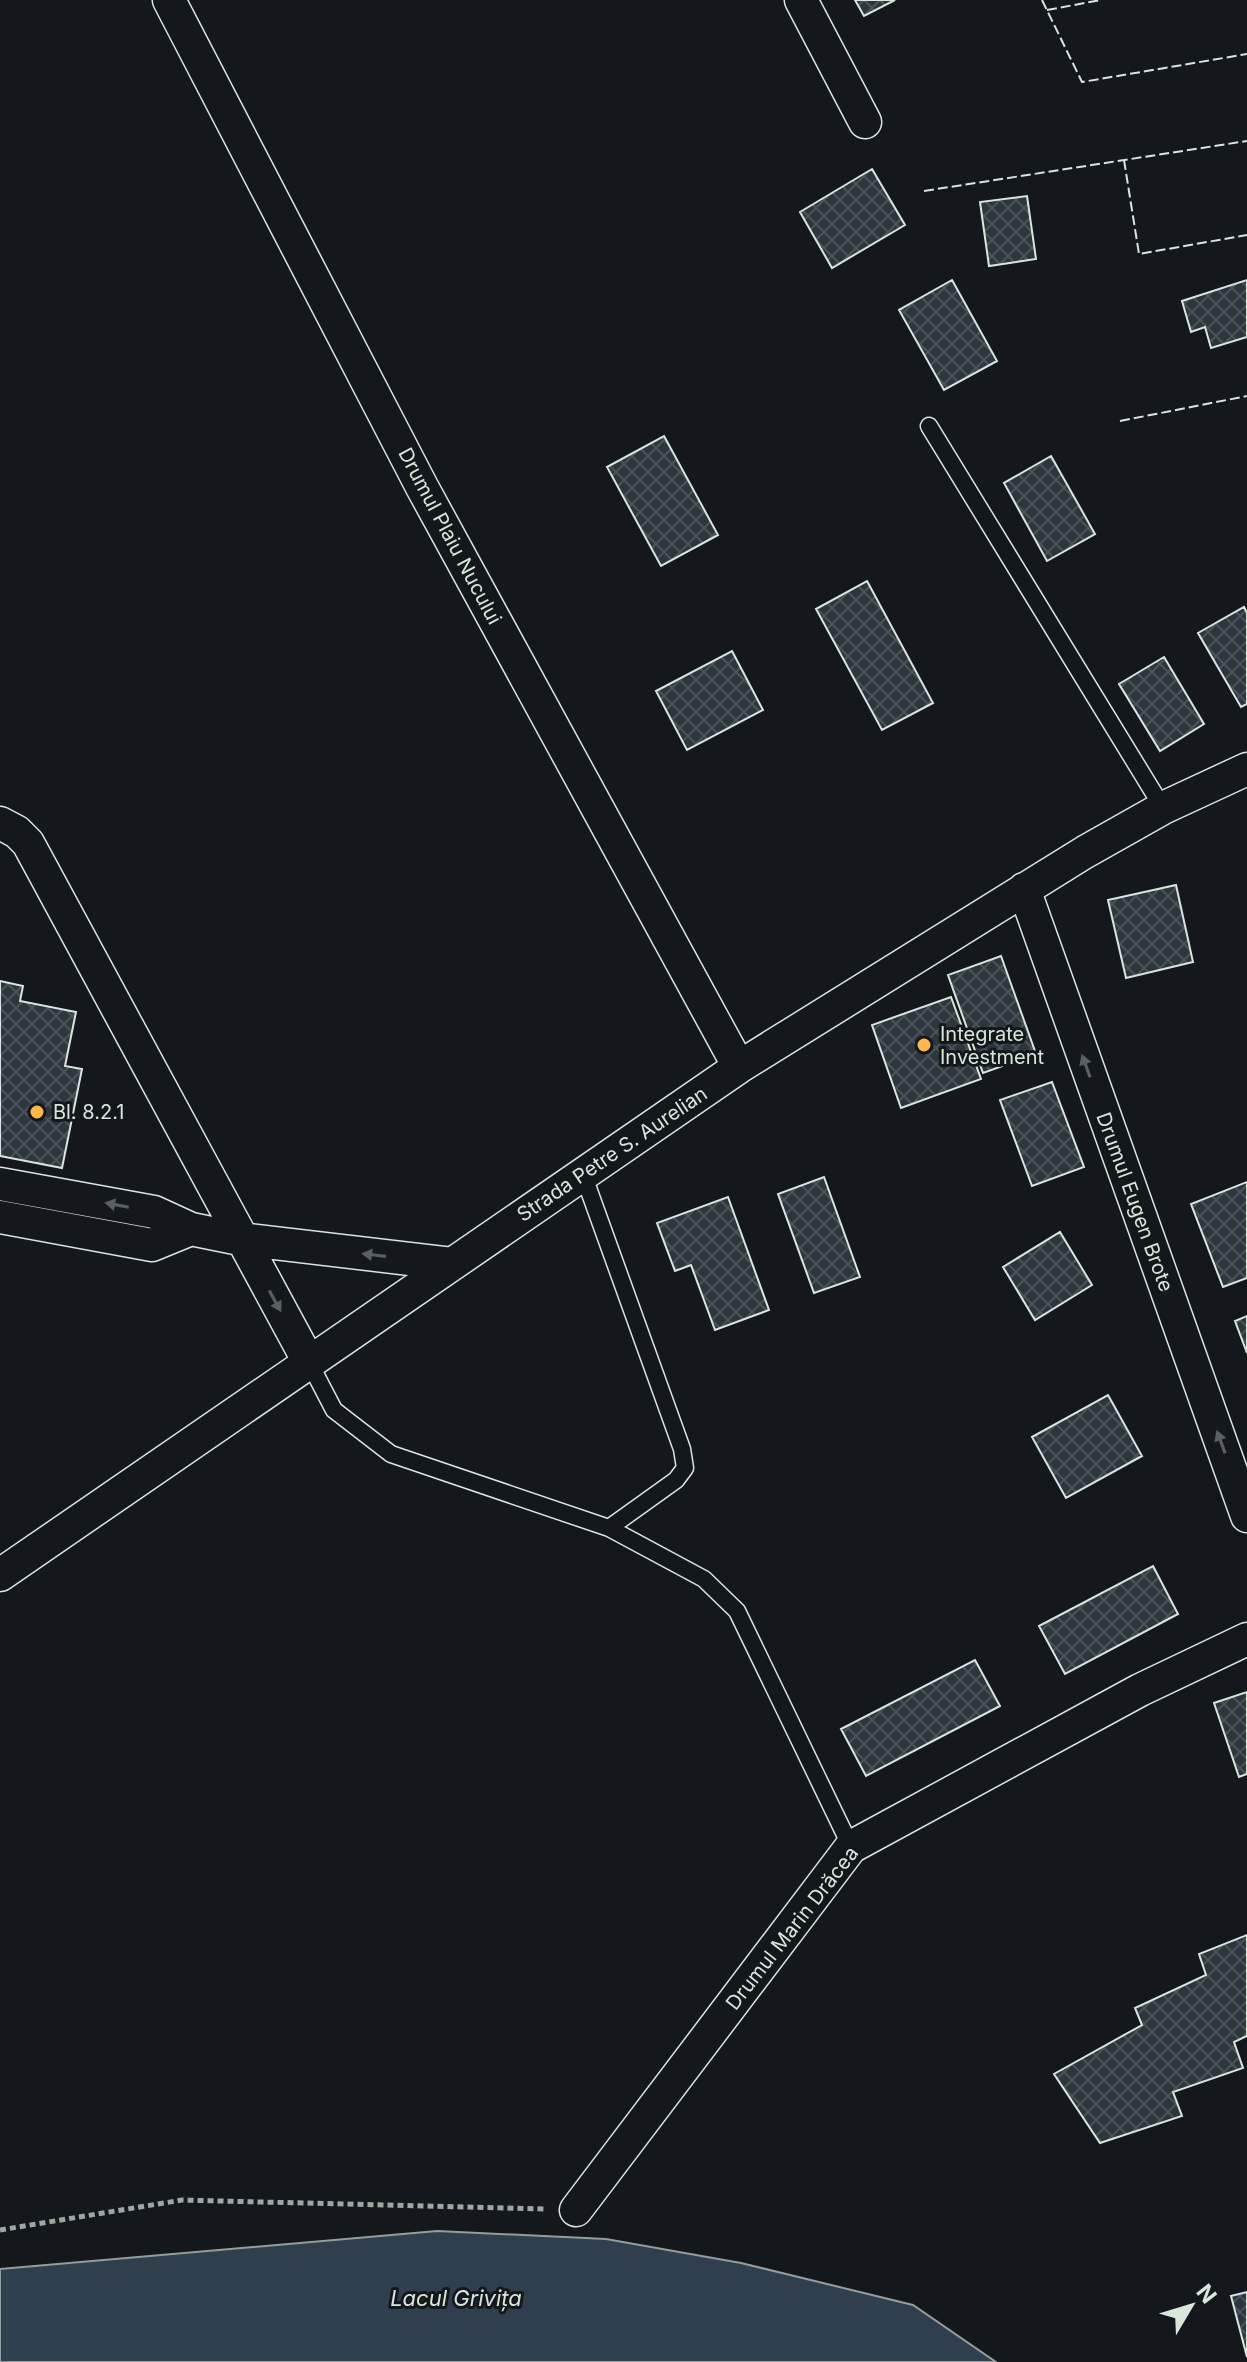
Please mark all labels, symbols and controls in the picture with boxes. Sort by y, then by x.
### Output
street label: Drumul Plaiu Nucului [393,444,507,628]
place label: Integrate Investment [940,1022,1045,1069]
marker: Integrate Investment [915,1036,933,1054]
one-way arrow [1080,1053,1092,1077]
street label: Strada Petre S. Aurelian [512,1081,712,1227]
place label: Bl. 8.2.1 [53,1100,124,1124]
marker: Bl. 8.2.1 [28,1103,46,1121]
street label: Drumul Eugen Brote [1091,1109,1179,1295]
one-way arrow [105,1199,130,1211]
one-way arrow [361,1248,386,1261]
one-way arrow [268,1290,282,1313]
one-way arrow [1214,1430,1226,1454]
street label: Drumul Marin Drăcea [721,1842,863,2014]
north arrow [1151,2266,1231,2346]
text: N [1191,2279,1222,2308]
water label: Lacul Grivița [390,2285,522,2312]

